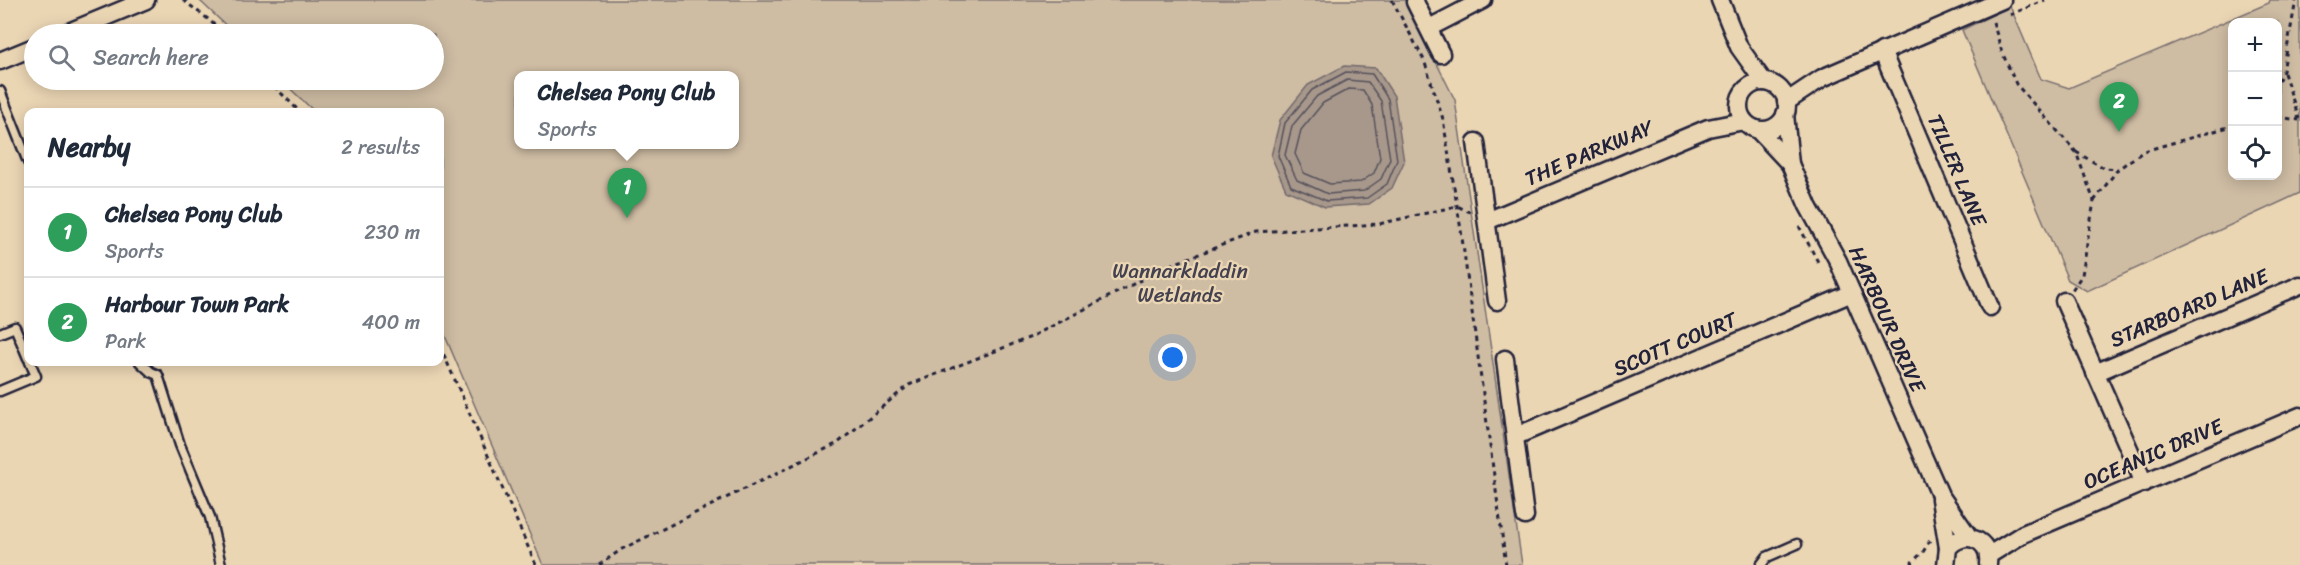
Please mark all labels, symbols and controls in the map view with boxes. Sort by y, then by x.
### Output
map controls [2228,18,2282,180]
button: + [2228,18,2282,72]
search box [24,24,444,90]
text: Search here [93,38,209,77]
icon: search [45,41,78,74]
popup [514,71,739,149]
button: − [2228,72,2282,126]
text: Chelsea Pony Club [538,73,715,112]
pin: 2 [2100,82,2138,132]
street label: THE PARKWAY [1519,108,1661,197]
street label: TILLER LANE [1916,108,1998,233]
text: Sports [538,112,597,147]
text: Nearby [48,124,130,170]
button: locate [2228,126,2282,180]
text: 2 results [341,130,420,165]
pin: 1 [608,168,646,218]
text: Chelsea Pony Club [105,195,282,234]
text: 1 [63,215,72,250]
text: 230 m [364,215,420,250]
text: Sports [105,234,164,269]
street label: HARBOUR DRIVE [1838,239,1937,400]
park label: Wannarkladdin Wetlands [1112,252,1248,314]
street label: STARBOARD LANE [2104,257,2276,359]
text: Harbour Town Park [105,285,289,324]
street label: SCOTT COURT [1607,300,1744,387]
text: 2 [62,305,73,340]
text: 400 m [362,305,420,340]
text: Park [105,324,146,359]
your location [1158,343,1187,372]
street label: OCEANIC DRIVE [2077,407,2230,501]

